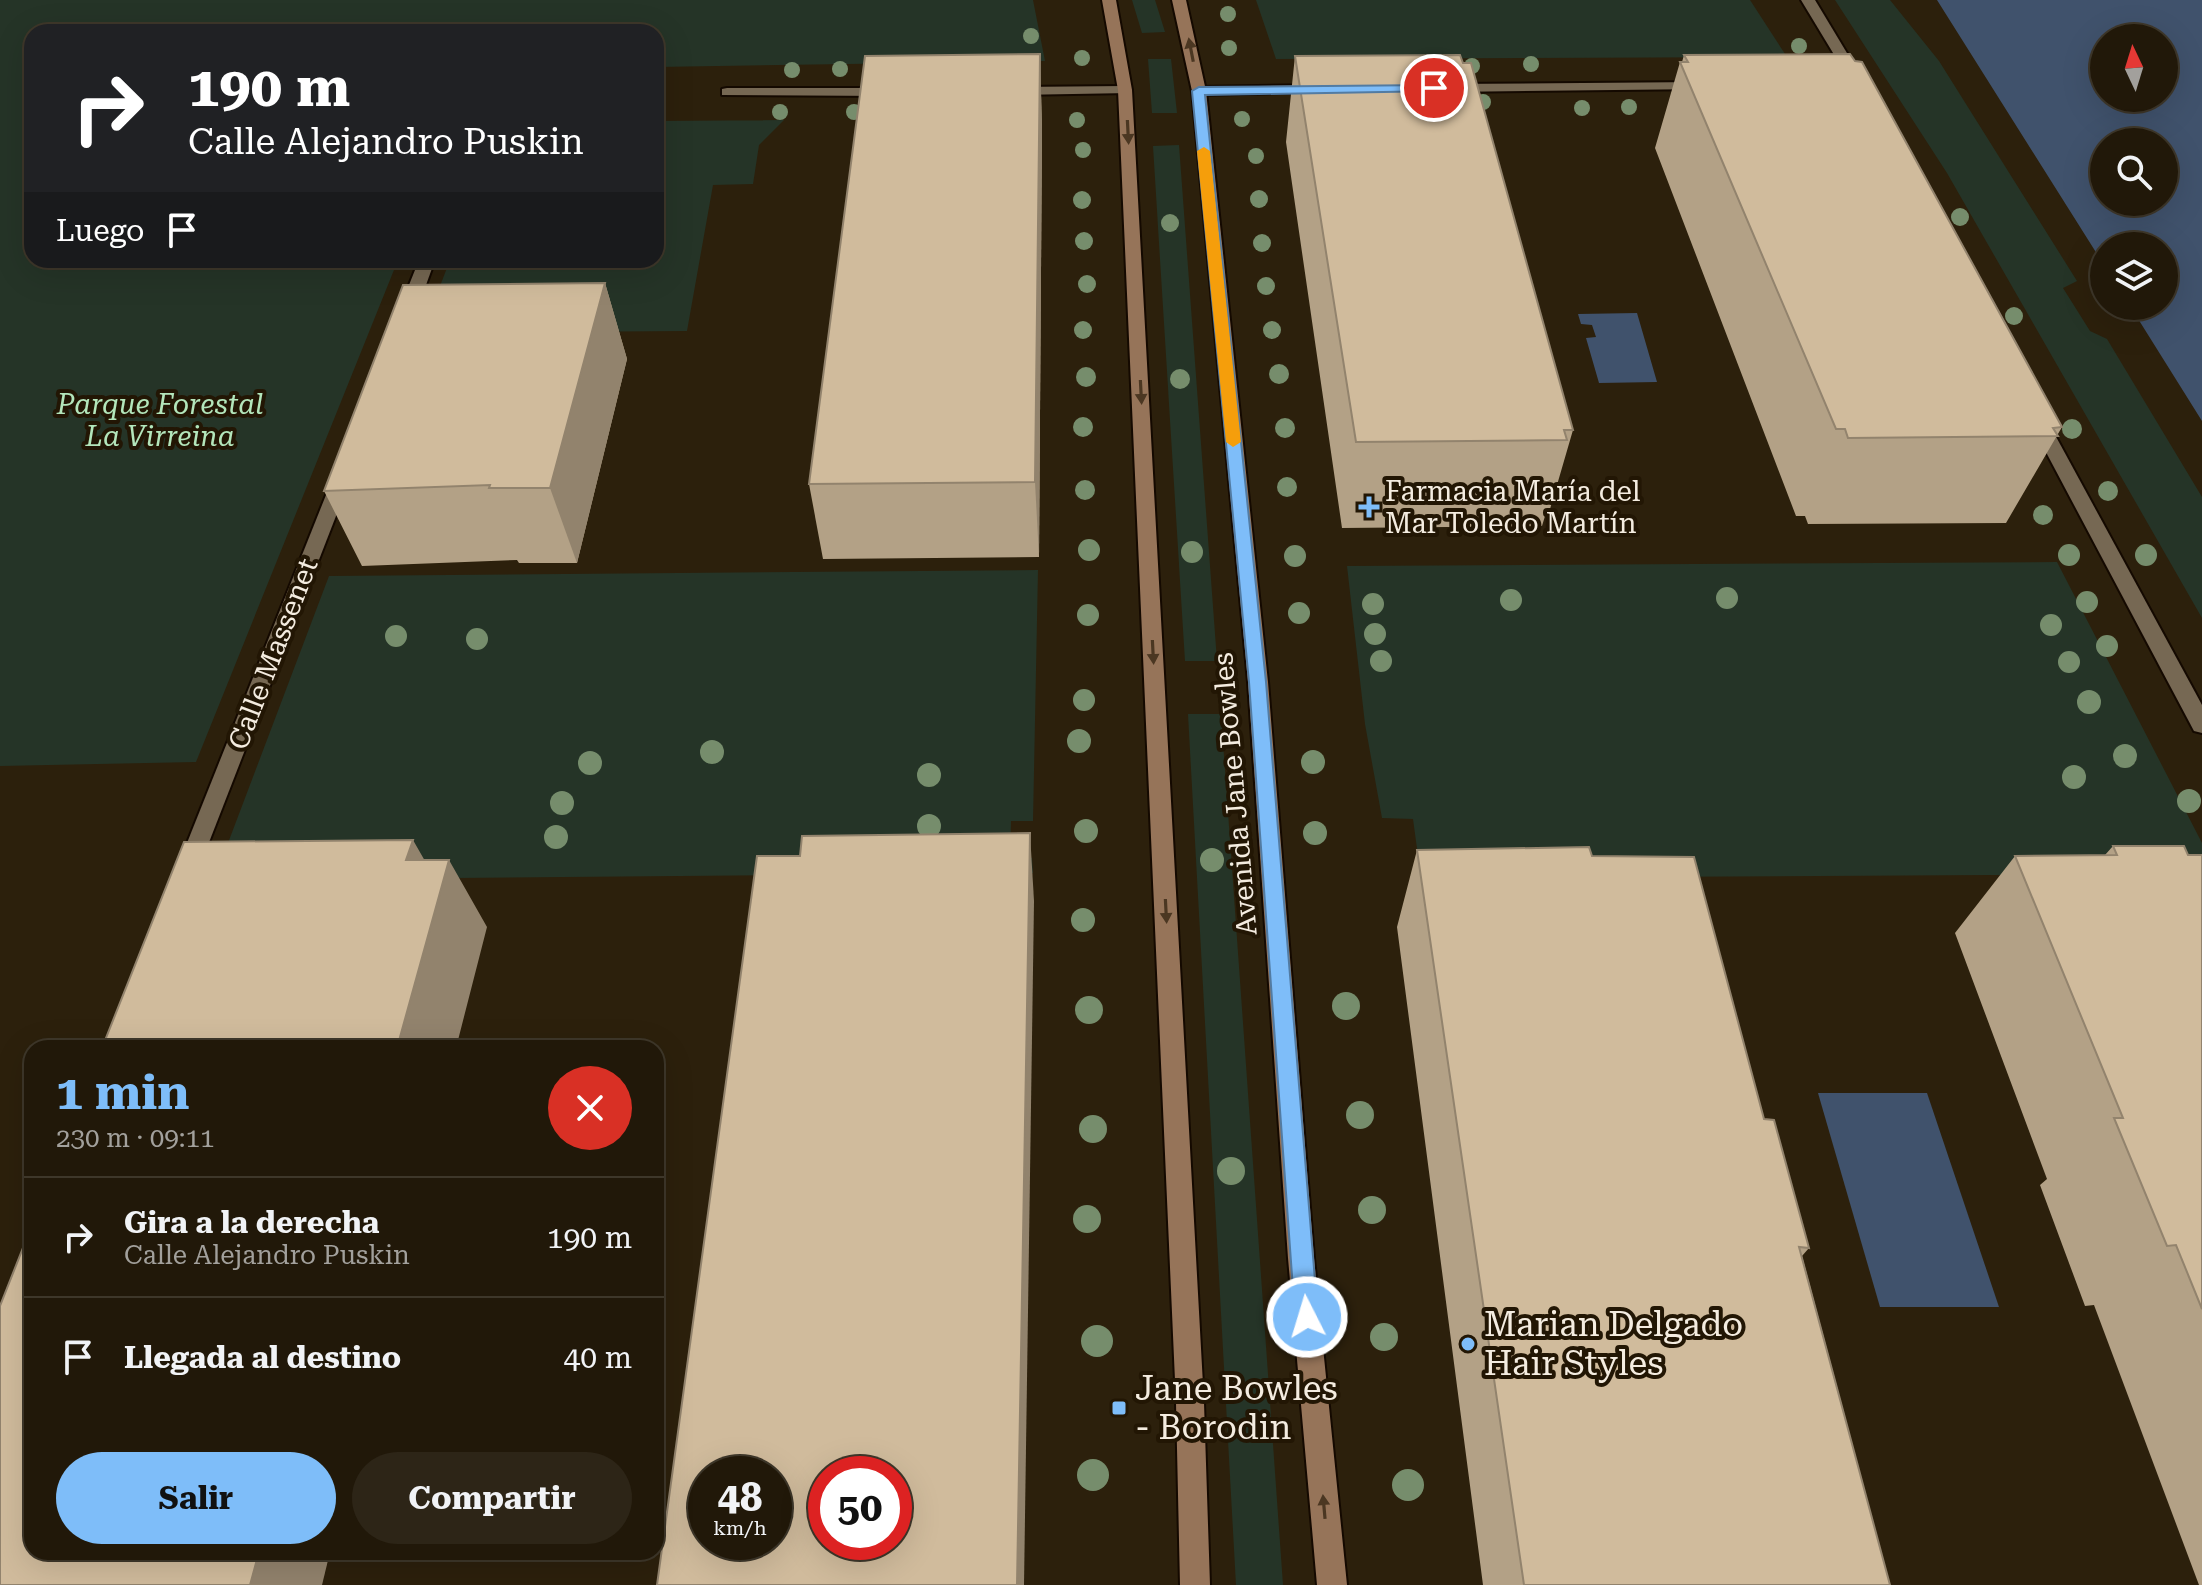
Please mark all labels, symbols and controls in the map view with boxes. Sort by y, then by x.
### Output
north arrow [2090,24,2178,112]
map controls [2090,24,2178,320]
one-way arrow [1185,37,1197,62]
text: 190 m [188,54,350,120]
pin [1400,54,1468,122]
icon: right [56,56,160,160]
icon: arrive [1412,66,1456,110]
one-way arrow [1121,120,1134,145]
text: Calle Alejandro Puskin [188,121,584,163]
button: search [2090,128,2178,216]
icon: arrive [160,208,204,252]
text: Luego [56,213,144,248]
button: layers [2090,232,2178,320]
one-way arrow [1134,380,1147,405]
park label: Parque Forestal La Virreina [56,388,263,453]
place label: Farmacia María del Mar Toledo Martín [1385,475,1641,540]
marker: Farmacia María del Mar Toledo Martín [1360,498,1378,516]
street label: Calle Massenet [221,554,325,754]
one-way arrow [1147,640,1160,665]
street label: Avenida Jane Bowles [1206,651,1264,937]
one-way arrow [1160,899,1173,924]
text: 1 min [56,1065,189,1121]
button: close [548,1066,632,1150]
text: 230 m · 09:11 [56,1123,215,1153]
text: Gira a la derecha [124,1205,379,1240]
icon: right [56,1215,100,1259]
text: 190 m [547,1220,632,1255]
text: Calle Alejandro Puskin [124,1240,410,1270]
position arrow [1265,1275,1349,1359]
place label: Marian Delgado Hair Styles [1484,1304,1743,1383]
icon: arrive [56,1335,100,1379]
marker: Marian Delgado Hair Styles [1459,1335,1477,1353]
text: Llegada al destino [124,1340,401,1375]
text: 40 m [563,1340,632,1375]
place label: Jane Bowles - Borodin [1135,1368,1338,1447]
marker: Jane Bowles - Borodin [1110,1399,1128,1417]
button: Salir [56,1452,336,1544]
button: Compartir [352,1452,632,1544]
speed limit sign: 50 [808,1456,912,1560]
text: 48 [718,1474,762,1521]
one-way arrow [1318,1494,1331,1519]
text: km/h [713,1516,767,1540]

